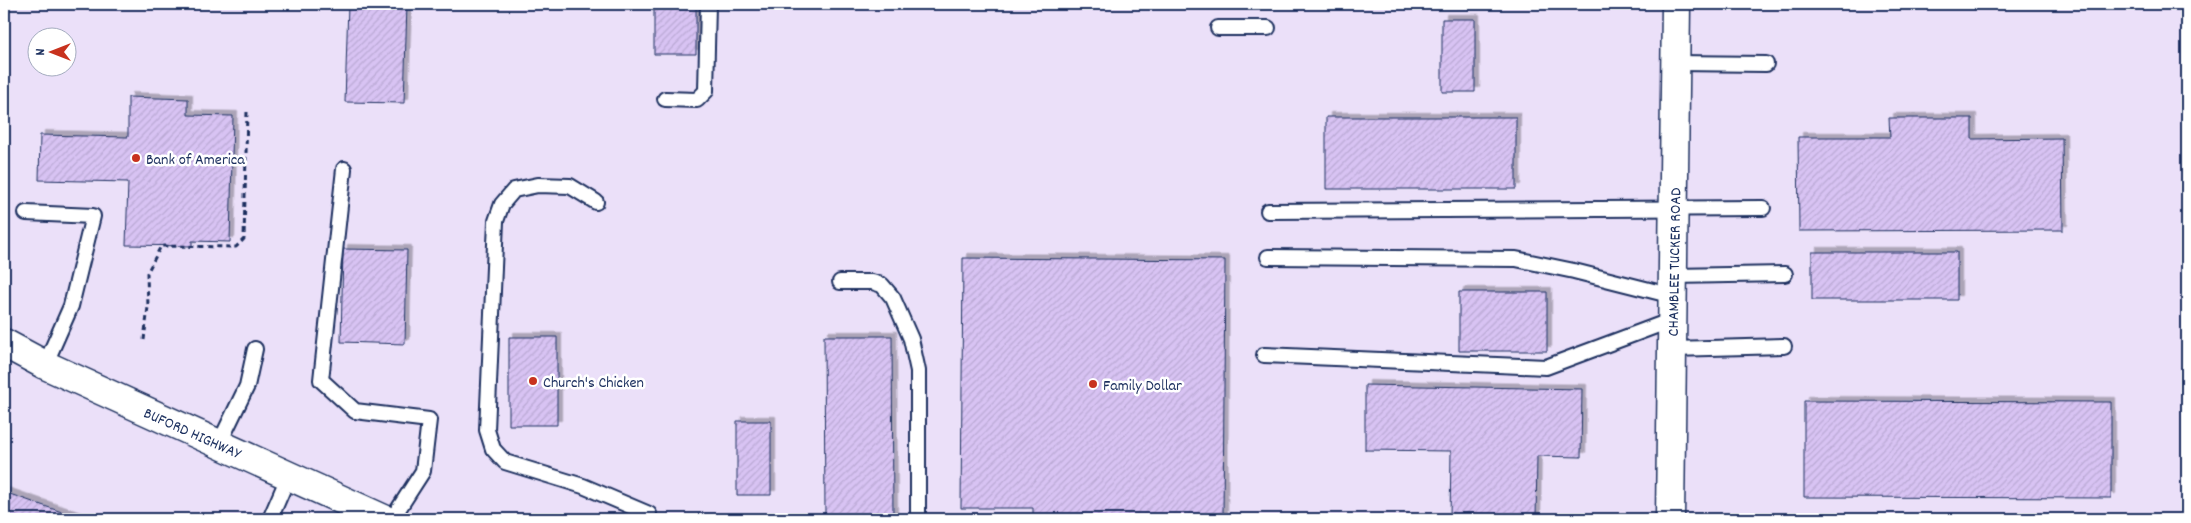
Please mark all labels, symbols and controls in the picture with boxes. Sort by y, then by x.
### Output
north arrow [28,28,78,78]
text: N [31,48,51,55]
place label: Bank of America [146,149,245,172]
marker: Bank of America [130,152,142,164]
street label: CHAMBLEE TUCKER ROAD [1663,188,1688,337]
place label: Church's Chicken [543,372,644,395]
marker: Church's Chicken [527,375,539,387]
place label: Family Dollar [1103,375,1182,398]
marker: Family Dollar [1087,378,1099,390]
street label: BUFORD HIGHWAY [140,403,245,467]

